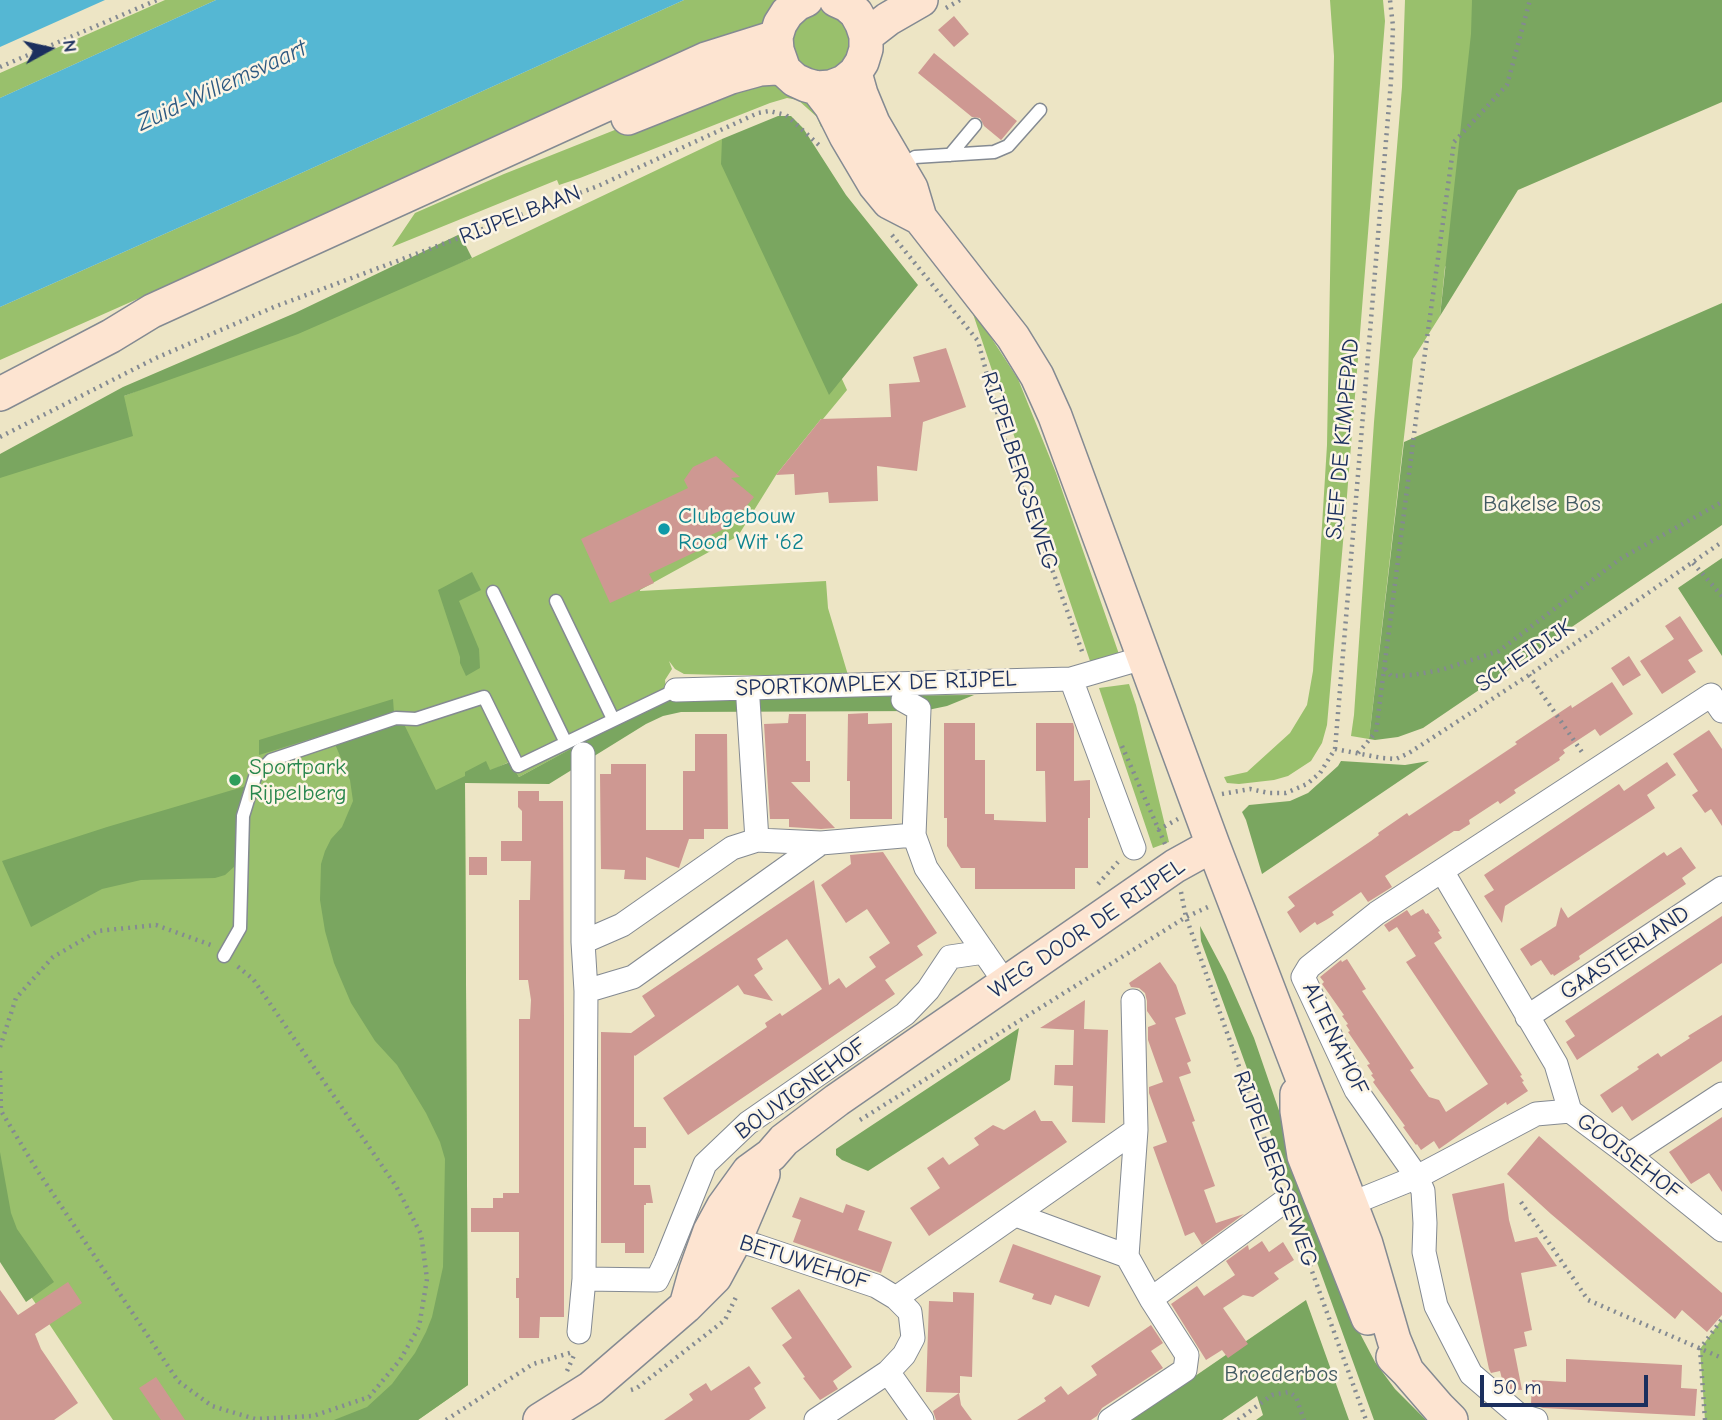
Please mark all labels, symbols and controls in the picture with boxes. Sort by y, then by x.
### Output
north arrow [14,14,84,84]
water label: Zuid-Willemsvaart [132,34,312,138]
text: N [58,38,82,54]
street label: RIJPELBAAN [455,179,585,251]
street label: SJEF DE KIMPEPAD [1320,337,1366,541]
street label: RIJPELBERGSEWEG [974,369,1064,573]
park label: Bakelse Bos [1483,490,1601,518]
place label: Clubgebouw Rood Wit '62 [678,502,804,556]
marker: Clubgebouw Rood Wit '62 [656,521,672,537]
street label: SCHEIDIJK [1471,613,1579,699]
street label: SPORTKOMPLEX DE RIJPEL [735,665,1017,703]
place label: Sportpark Rijpelberg [249,753,347,807]
marker: Sportpark Rijpelberg [227,772,243,788]
street label: WEG DOOR DE RIJPEL [984,853,1190,1005]
street label: GAASTERLAND [1555,900,1695,1006]
street label: ALTENAHOF [1296,978,1374,1100]
street label: BOUVIGNEHOF [730,1032,872,1146]
street label: RIJPELBERGSEWEG [1227,1067,1323,1271]
street label: GOOISEHOF [1571,1107,1687,1207]
street label: BETUWEHOF [736,1229,872,1297]
park label: Broederbos [1224,1360,1338,1388]
scale bar [1484,1360,1652,1404]
text: 50 m [1493,1375,1542,1399]

